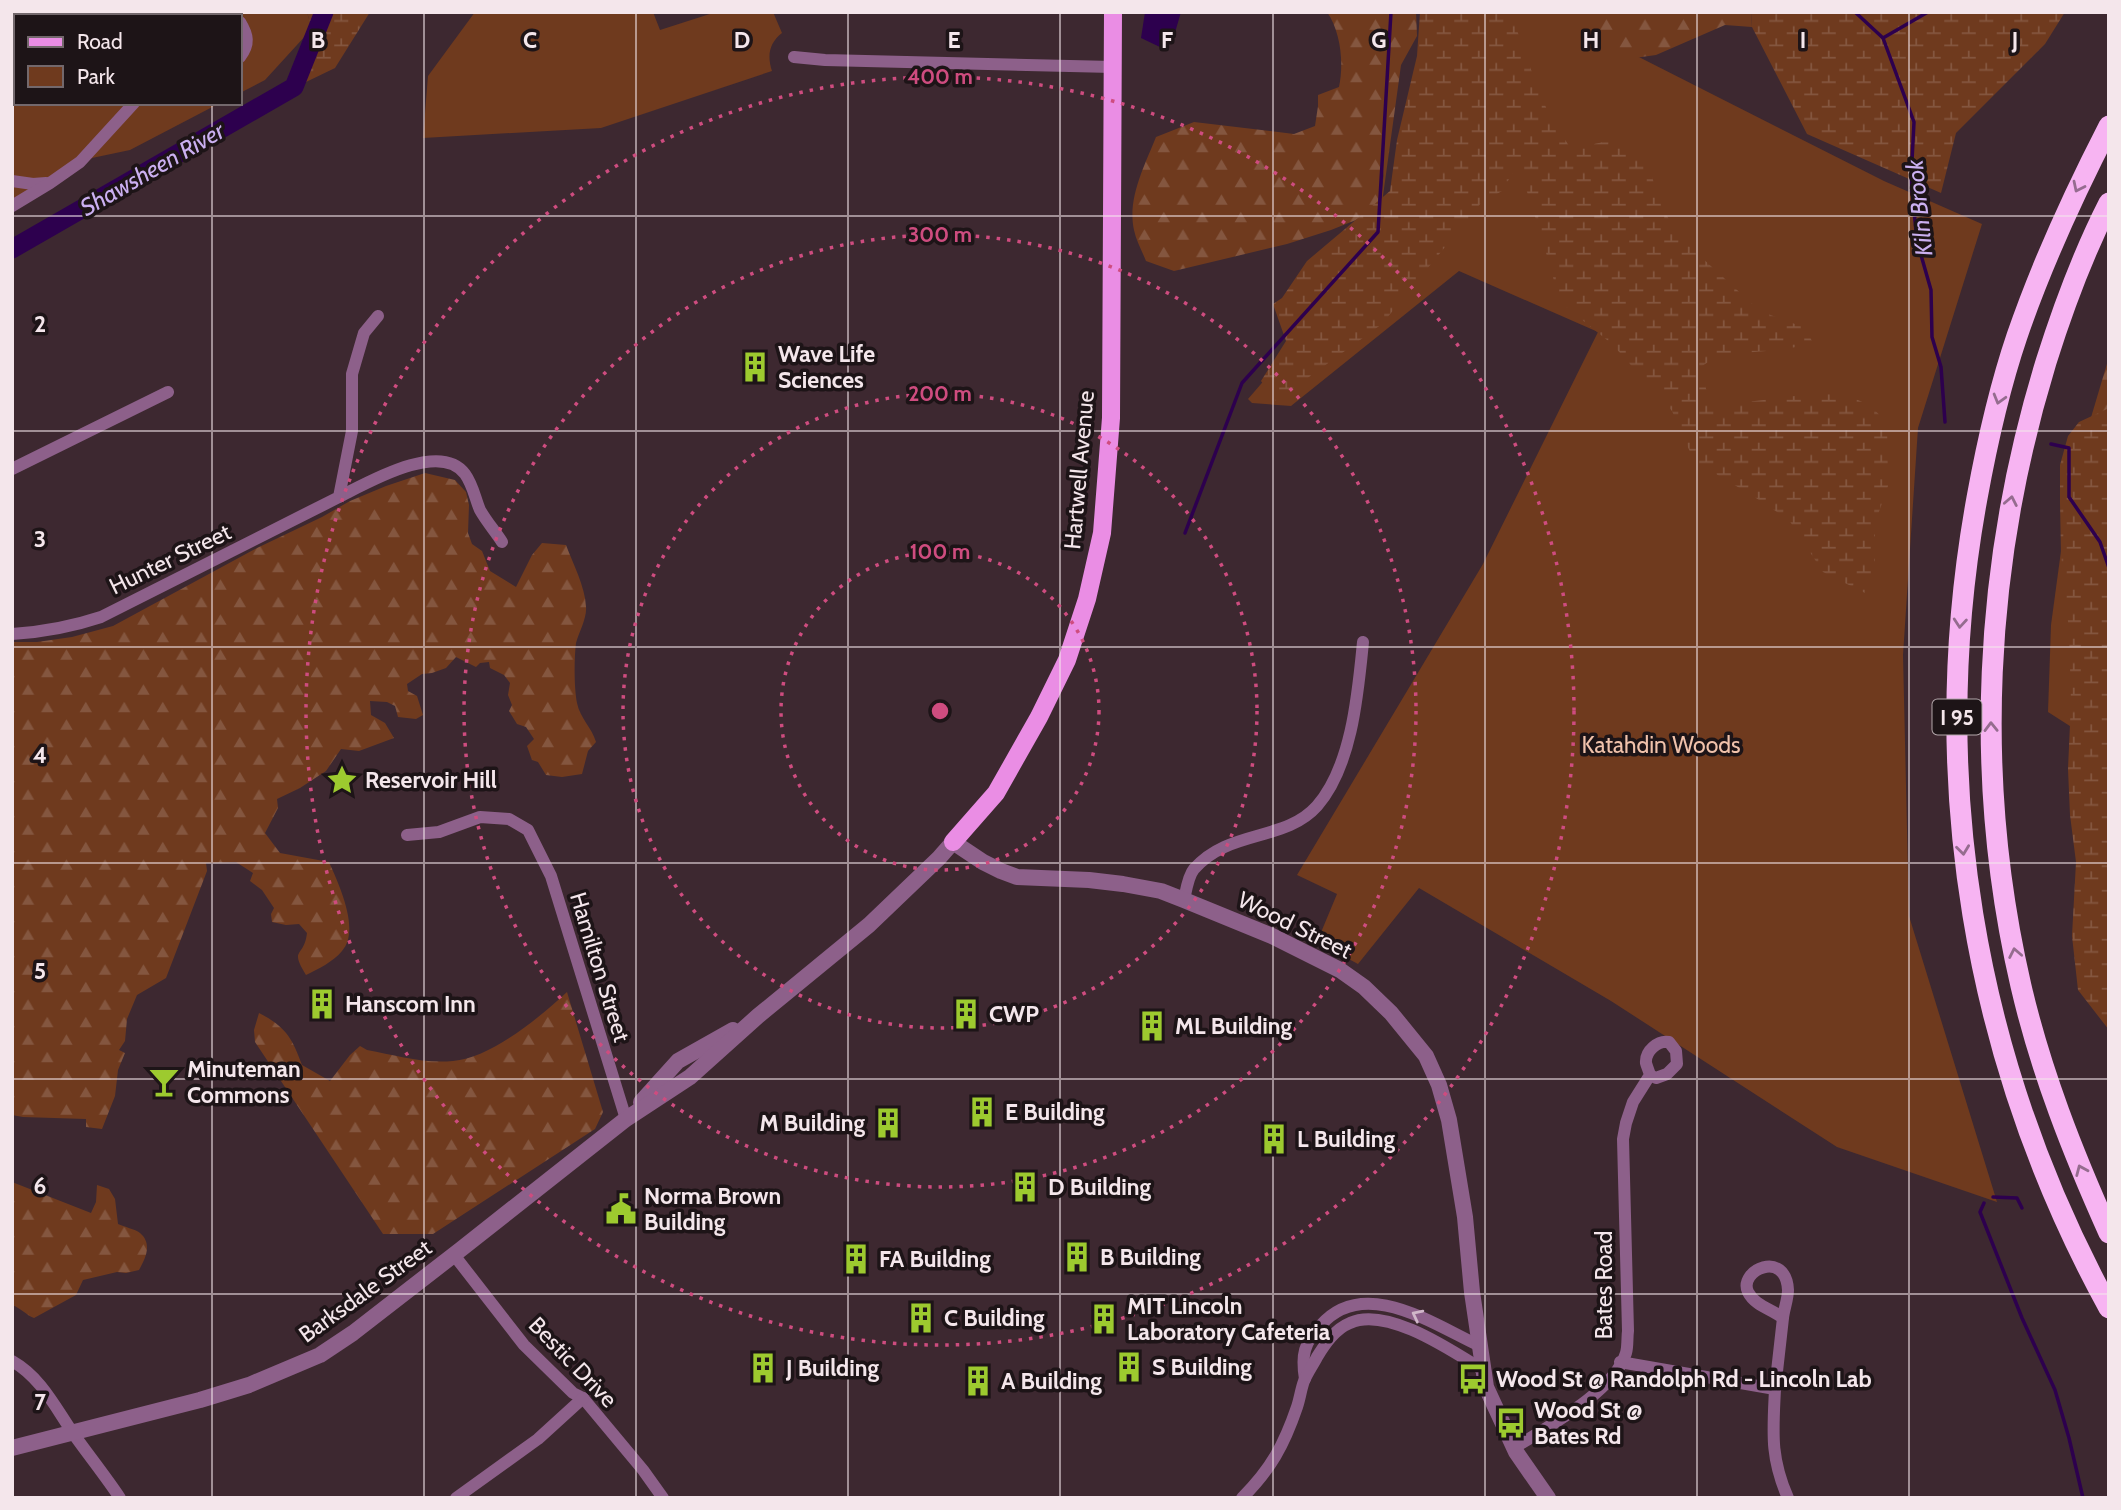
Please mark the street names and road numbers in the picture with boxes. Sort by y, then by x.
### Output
street label: Hartwell Avenue [1058,389,1100,551]
street label: Hunter Street [105,517,236,600]
road number: I 95 [1932,700,1982,734]
street label: Wood Street [1233,885,1357,965]
street label: Hamilton Street [564,889,636,1045]
street label: Bates Road [1590,1231,1618,1339]
street label: Barksdale Street [293,1233,437,1348]
street label: Bestic Drive [523,1311,623,1413]

